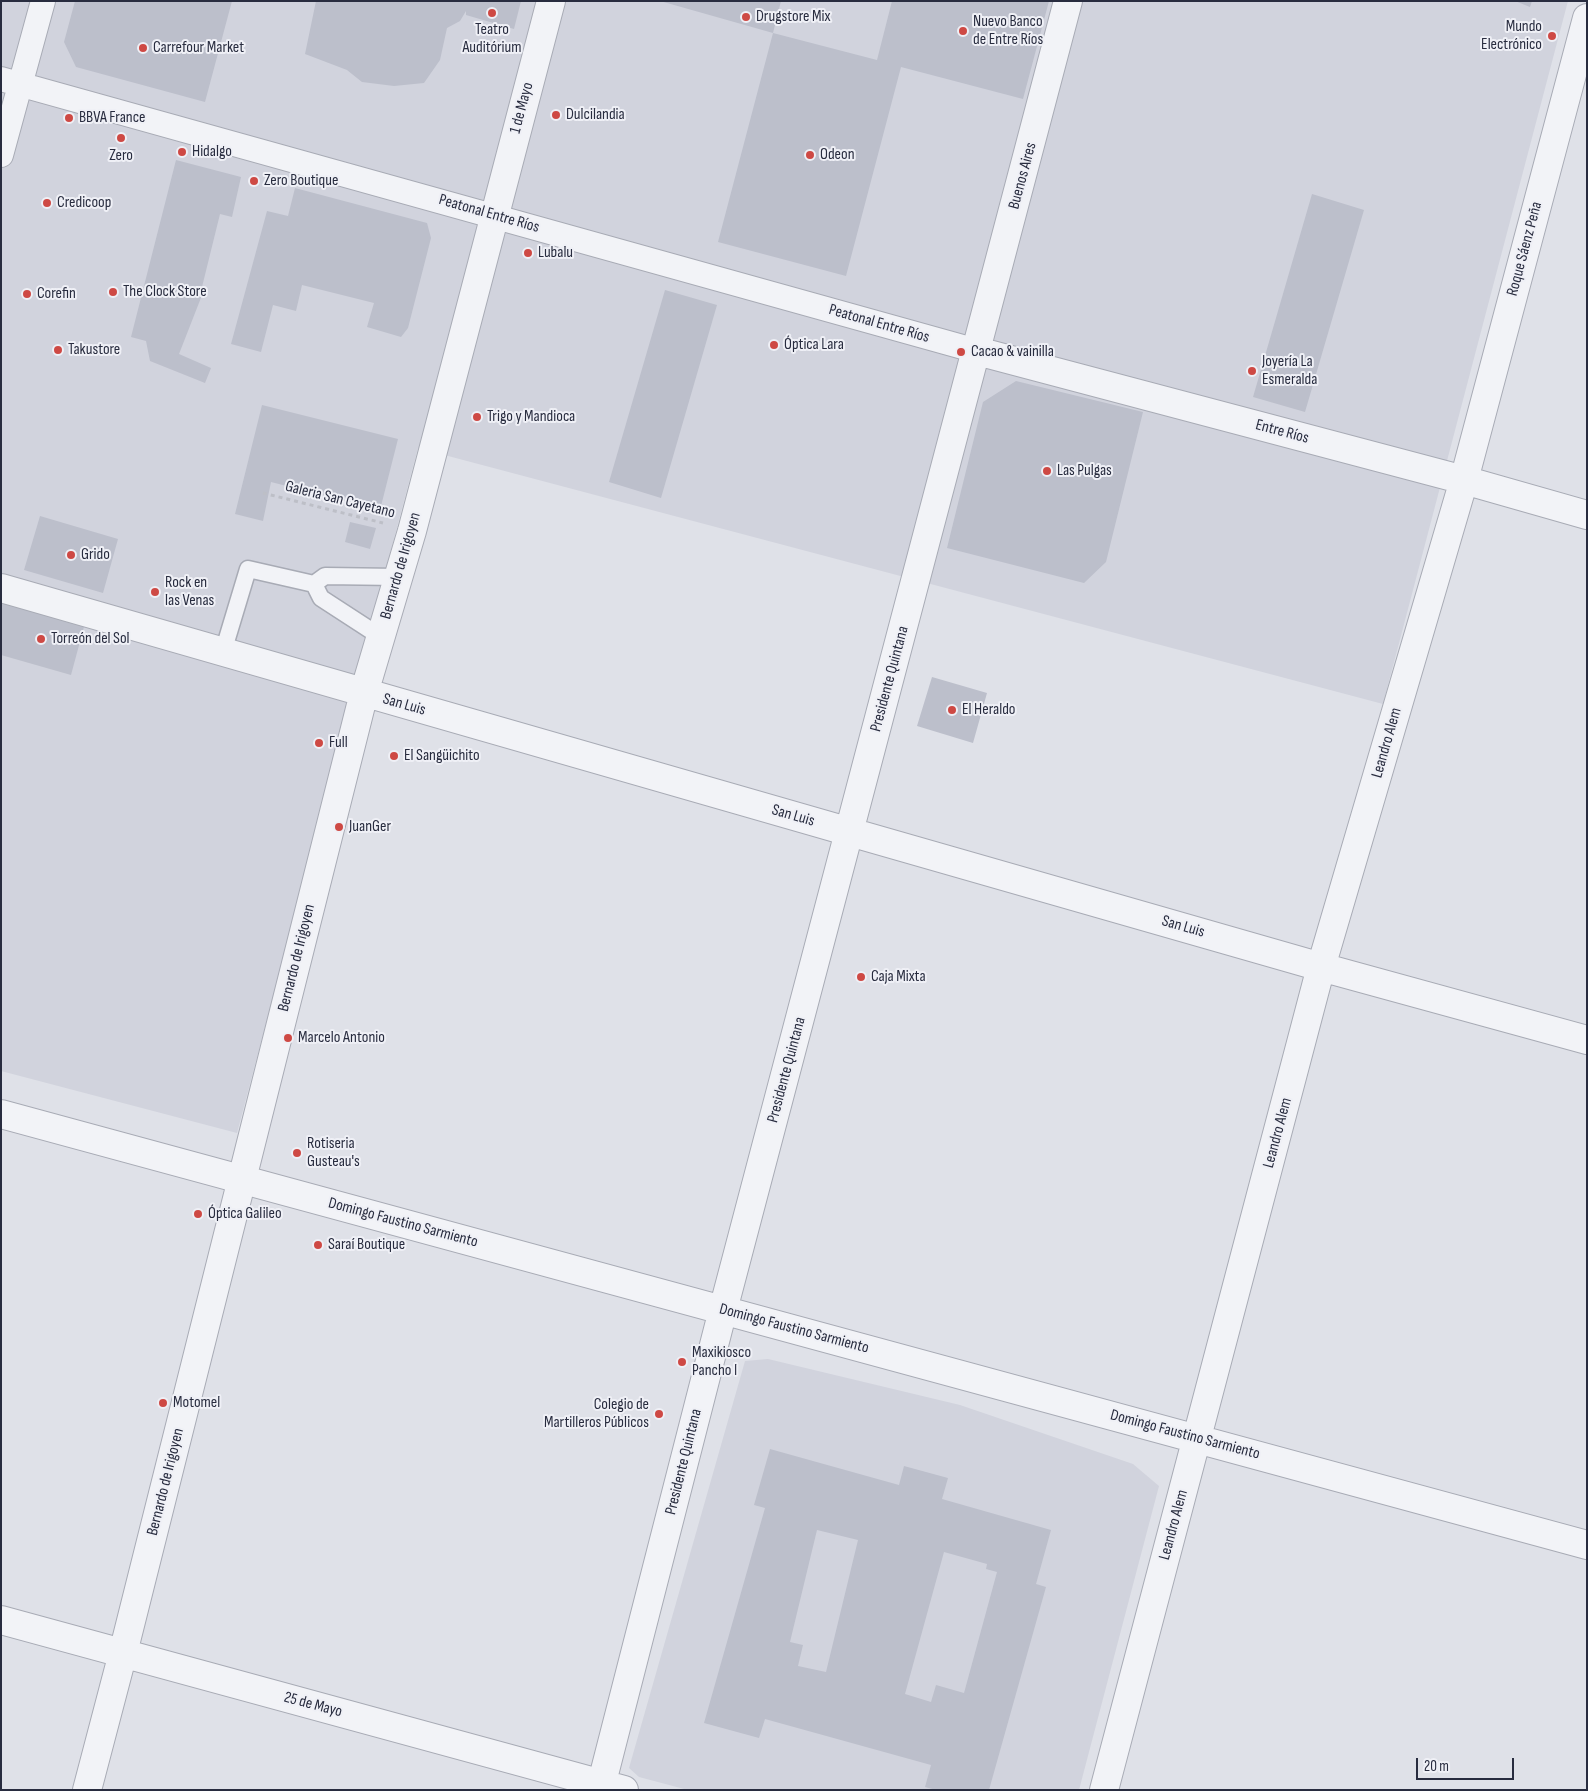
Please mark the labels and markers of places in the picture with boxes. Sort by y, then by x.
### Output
marker: Teatro Auditórium [486,7,498,19]
place label: Drugstore Mix [756,7,830,27]
marker: Drugstore Mix [740,11,752,23]
place label: Nuevo Banco de Entre Ríos [973,12,1043,50]
place label: Mundo Electrónico [1481,17,1542,55]
place label: Teatro Auditórium [462,20,522,58]
marker: Nuevo Banco de Entre Ríos [957,25,969,37]
marker: Mundo Electrónico [1546,30,1558,42]
place label: Carrefour Market [153,38,244,58]
marker: Carrefour Market [137,42,149,54]
place label: Dulcilandia [566,105,625,125]
place label: BBVA France [79,108,145,128]
marker: Dulcilandia [550,109,562,121]
marker: BBVA France [63,112,75,124]
marker: Zero [115,132,127,144]
place label: Hidalgo [192,142,232,162]
place label: Odeon [820,145,854,165]
place label: Zero [109,146,133,166]
marker: Hidalgo [176,146,188,158]
marker: Odeon [804,149,816,161]
place label: Zero Boutique [264,171,338,191]
marker: Zero Boutique [248,175,260,187]
place label: Credicoop [57,193,111,213]
marker: Credicoop [41,197,53,209]
place label: Lubalu [538,243,573,263]
marker: Lubalu [522,247,534,259]
place label: The Clock Store [123,282,207,302]
place label: Corefin [37,284,76,304]
marker: The Clock Store [107,286,119,298]
marker: Corefin [21,288,33,300]
place label: Óptica Lara [784,335,844,355]
marker: Óptica Lara [768,339,780,351]
place label: Takustore [68,340,120,360]
place label: Cacao & vainilla [971,342,1054,362]
marker: Takustore [52,344,64,356]
marker: Cacao & vainilla [955,346,967,358]
place label: Joyería La Esmeralda [1262,352,1317,390]
marker: Joyería La Esmeralda [1246,365,1258,377]
place label: Trigo y Mandioca [487,407,575,427]
marker: Trigo y Mandioca [471,411,483,423]
place label: Las Pulgas [1057,461,1112,481]
marker: Las Pulgas [1041,465,1053,477]
place label: Grido [81,545,110,565]
marker: Grido [65,549,77,561]
place label: Rock en las Venas [165,573,214,611]
marker: Rock en las Venas [149,586,161,598]
place label: Torreón del Sol [51,629,130,649]
marker: Torreón del Sol [35,633,47,645]
place label: El Heraldo [962,700,1015,720]
marker: El Heraldo [946,704,958,716]
place label: Full [329,733,348,753]
marker: Full [313,737,325,749]
place label: El Sangüichito [404,746,480,766]
marker: El Sangüichito [388,750,400,762]
place label: JuanGer [349,817,391,837]
marker: JuanGer [333,821,345,833]
place label: Caja Mixta [871,967,926,987]
marker: Caja Mixta [855,971,867,983]
place label: Marcelo Antonio [298,1028,385,1048]
marker: Marcelo Antonio [282,1032,294,1044]
place label: Rotiseria Gusteau's [307,1134,360,1172]
marker: Rotiseria Gusteau's [291,1147,303,1159]
place label: Óptica Galileo [208,1204,282,1224]
marker: Óptica Galileo [192,1208,204,1220]
place label: Saraí Boutique [328,1235,405,1255]
marker: Saraí Boutique [312,1239,324,1251]
place label: Maxikiosco Pancho I [692,1343,751,1381]
marker: Maxikiosco Pancho I [676,1356,688,1368]
place label: Motomel [173,1393,220,1413]
place label: Colegio de Martilleros Públicos [544,1395,649,1433]
marker: Motomel [157,1397,169,1409]
marker: Colegio de Martilleros Públicos [653,1408,665,1420]

